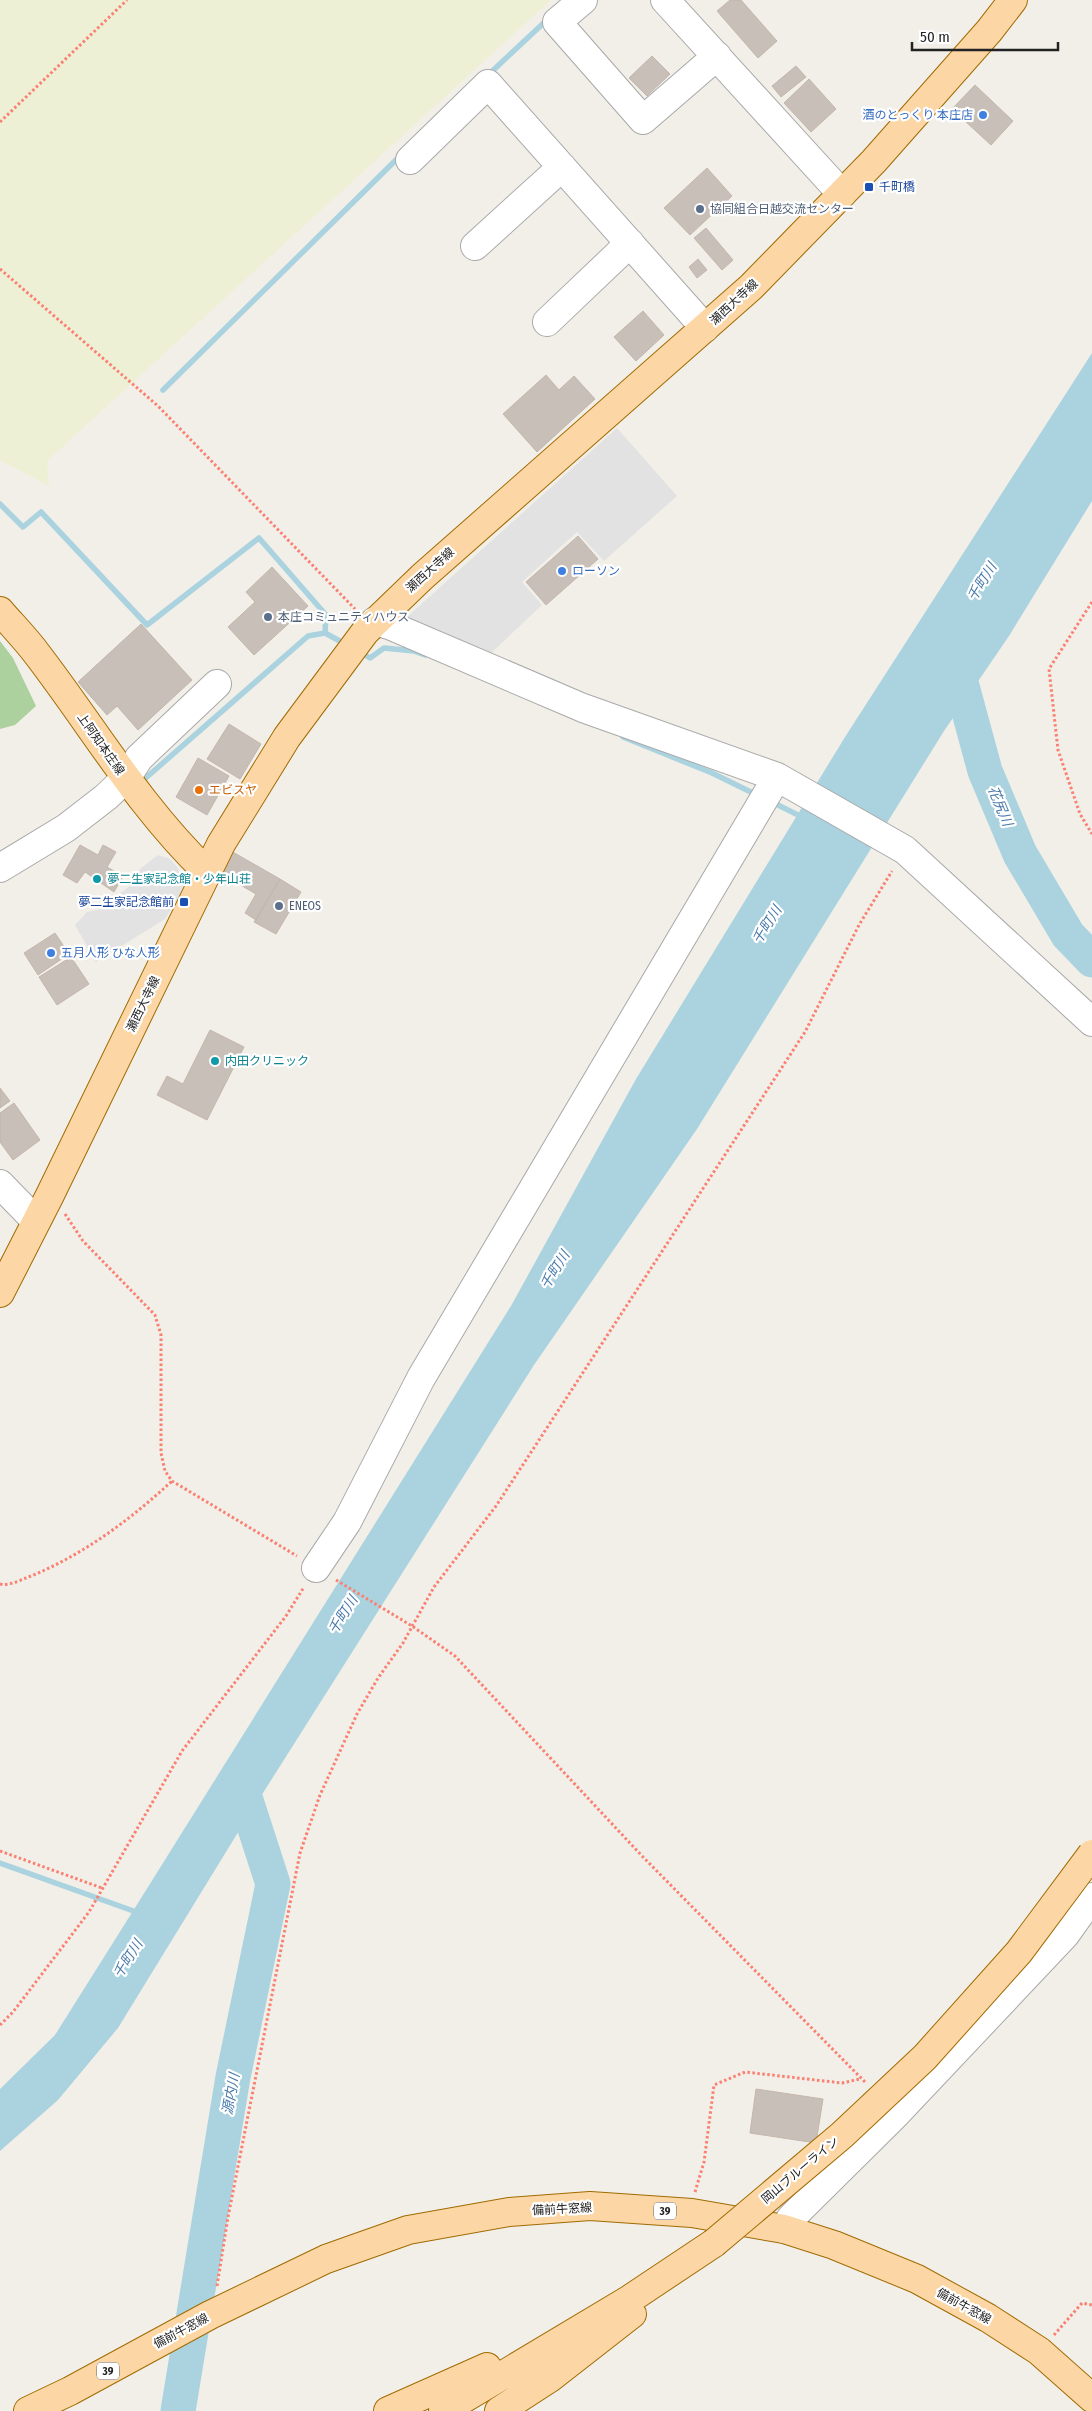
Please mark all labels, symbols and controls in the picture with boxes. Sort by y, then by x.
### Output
scale bar [912,20,1058,52]
text: 50 m [920,28,950,46]
place label: 酒のとっくり 本庄店 [863,108,973,122]
marker: 酒のとっくり 本庄店 [977,109,989,121]
place label: 千町橋 [879,180,915,194]
marker: 千町橋 [863,181,875,193]
place label: 協同組合日越交流センター [710,202,854,216]
marker: 協同組合日越交流センター [694,203,706,215]
street label: 瀬西大寺線 [707,276,761,328]
street label: 瀬西大寺線 [403,545,457,595]
water label: 千町川 [964,558,1001,604]
place label: ローソン [572,564,620,578]
marker: ローソン [556,565,568,577]
place label: 本庄コミュニティハウス [278,610,409,624]
marker: 本庄コミュニティハウス [262,611,274,623]
street label: 上阿知本庄線 [75,710,127,778]
place label: エビスヤ [209,783,257,797]
water label: 花尻川 [984,783,1017,830]
marker: エビスヤ [193,784,205,796]
place label: 夢二生家記念館・少年山荘 [107,872,251,886]
marker: 夢二生家記念館・少年山荘 [91,873,103,885]
place label: 夢二生家記念館前 [78,895,174,909]
marker: 夢二生家記念館前 [178,896,190,908]
place label: ENEOS [289,899,321,913]
marker: ENEOS [273,900,285,912]
water label: 千町川 [749,901,786,947]
place label: 五月人形 ひな人形 [61,946,160,960]
marker: 五月人形 ひな人形 [45,947,57,959]
street label: 瀬西大寺線 [124,974,162,1034]
place label: 内田クリニック [225,1054,309,1068]
marker: 内田クリニック [209,1055,221,1067]
water label: 千町川 [537,1246,574,1292]
water label: 千町川 [325,1591,362,1637]
water label: 千町川 [110,1935,147,1981]
water label: 源内川 [219,2070,243,2116]
street label: 岡山ブルーライン [759,2134,841,2206]
street label: 備前牛窓線 [532,2200,592,2218]
road number: 39 [654,2202,676,2220]
street label: 備前牛窓線 [934,2285,994,2327]
street label: 備前牛窓線 [151,2311,211,2351]
road number: 39 [97,2362,119,2380]

